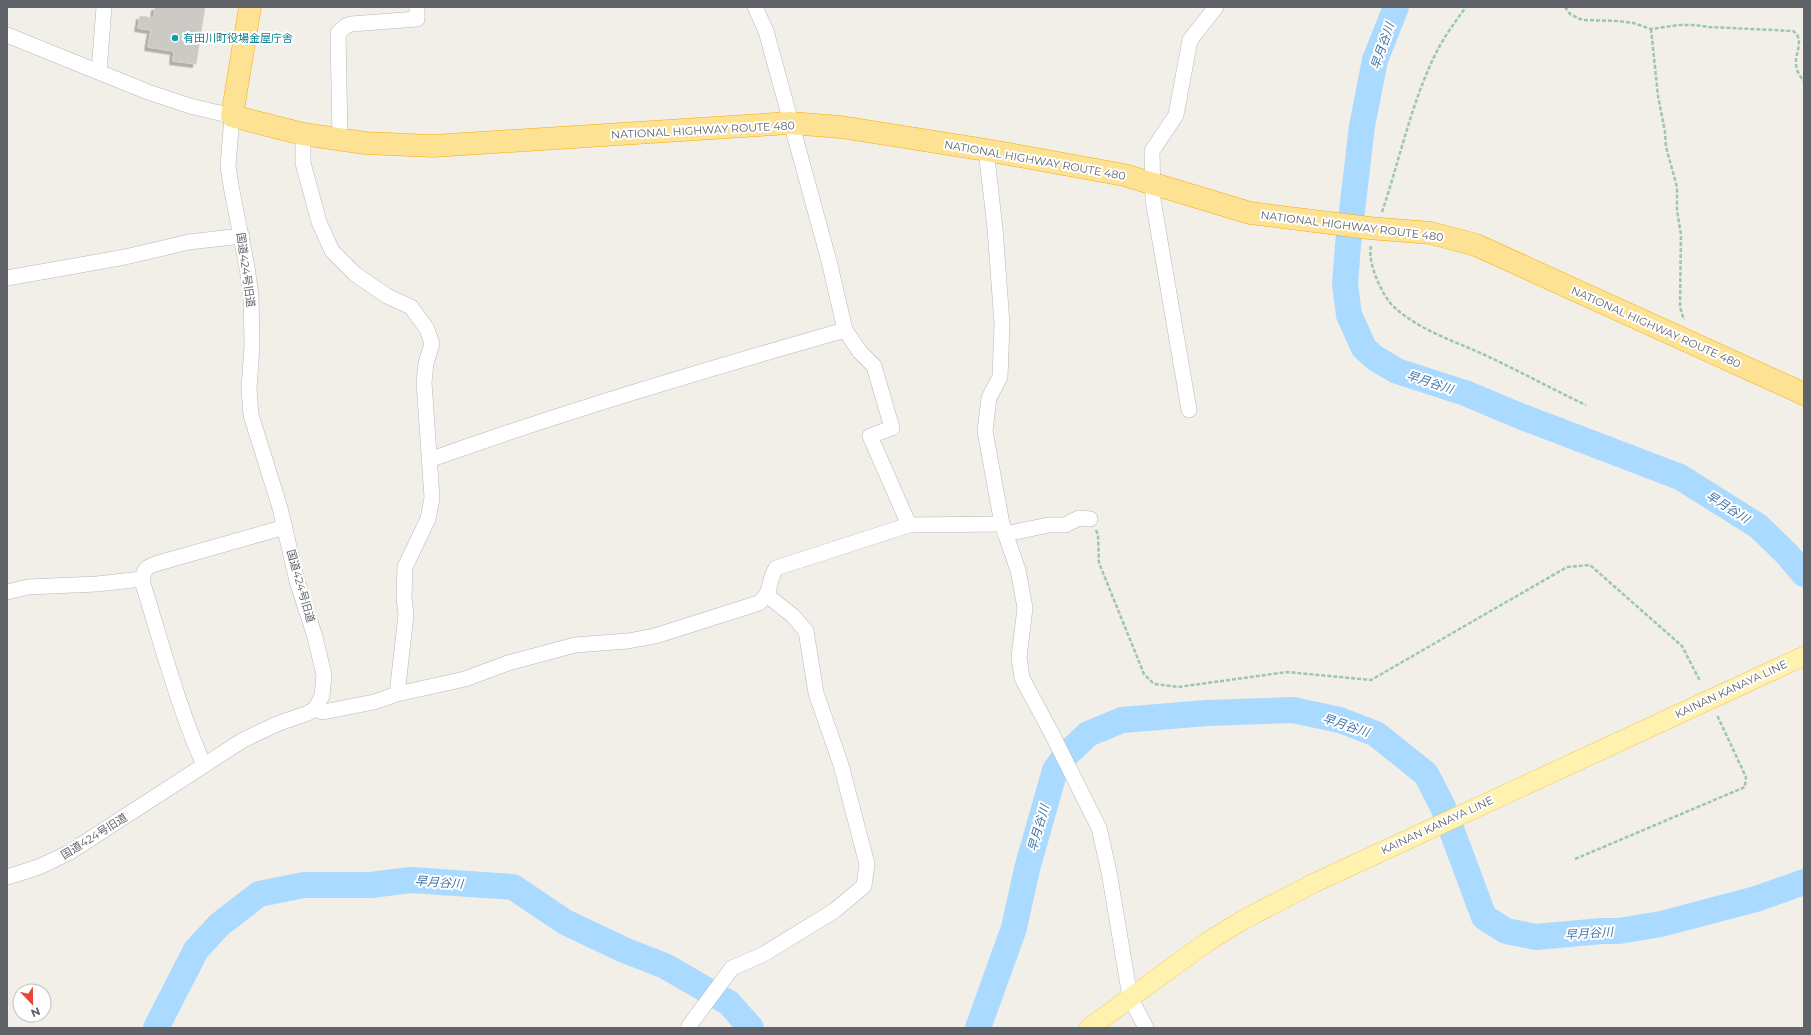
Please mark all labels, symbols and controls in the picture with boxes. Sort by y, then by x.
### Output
water label: 早月谷川 [1367,19,1398,71]
place label: 有田川町役場金屋庁舎 [183,31,293,45]
marker: 有田川町役場金屋庁舎 [170,33,180,43]
street label: NATIONAL HIGHWAY ROUTE 480 [611,118,795,142]
street label: NATIONAL HIGHWAY ROUTE 480 [943,137,1127,183]
street label: NATIONAL HIGHWAY ROUTE 480 [1260,208,1444,244]
street label: 国道424号旧道 [234,232,258,308]
street label: NATIONAL HIGHWAY ROUTE 480 [1569,283,1743,371]
water label: 早月谷川 [1405,367,1457,397]
water label: 早月谷川 [1704,488,1754,527]
street label: 国道424号旧道 [284,548,318,624]
street label: KAINAN KANAYA LINE [1673,657,1789,721]
water label: 早月谷川 [1321,710,1373,740]
street label: KAINAN KANAYA LINE [1379,793,1495,857]
water label: 早月谷川 [1024,801,1052,853]
street label: 国道424号旧道 [58,810,130,862]
water label: 早月谷川 [415,873,465,891]
water label: 早月谷川 [1565,924,1615,942]
north arrow [12,983,52,1023]
text: N [29,1004,42,1020]

